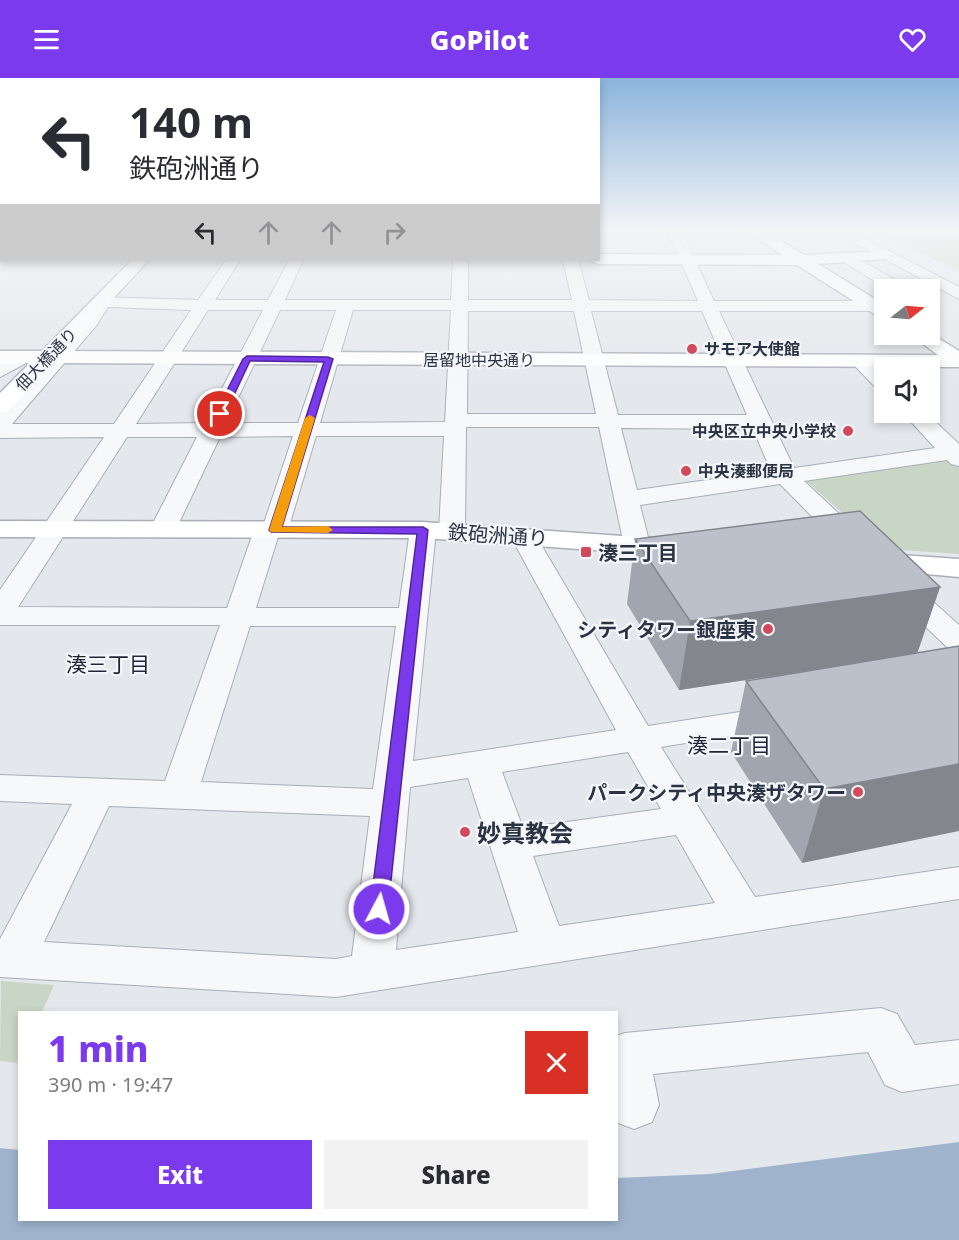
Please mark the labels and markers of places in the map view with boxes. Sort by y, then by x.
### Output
place label: サモア大使館 [704,338,800,360]
marker: サモア大使館 [685,342,699,356]
pin [194,388,245,439]
place label: 中央区立中央小学校 [692,420,836,442]
marker: 中央区立中央小学校 [841,424,855,438]
place label: 中央湊郵便局 [698,460,794,482]
marker: 中央湊郵便局 [679,464,693,478]
place label: 湊三丁目 [598,539,678,566]
marker: 湊三丁目 [579,545,593,559]
place label: シティタワー銀座東 [577,616,756,643]
marker: シティタワー銀座東 [761,622,775,636]
place label: パークシティ中央湊ザタワー [587,779,846,806]
marker: パークシティ中央湊ザタワー [851,785,865,799]
place label: 妙真教会 [477,816,573,849]
marker: 妙真教会 [458,825,472,839]

